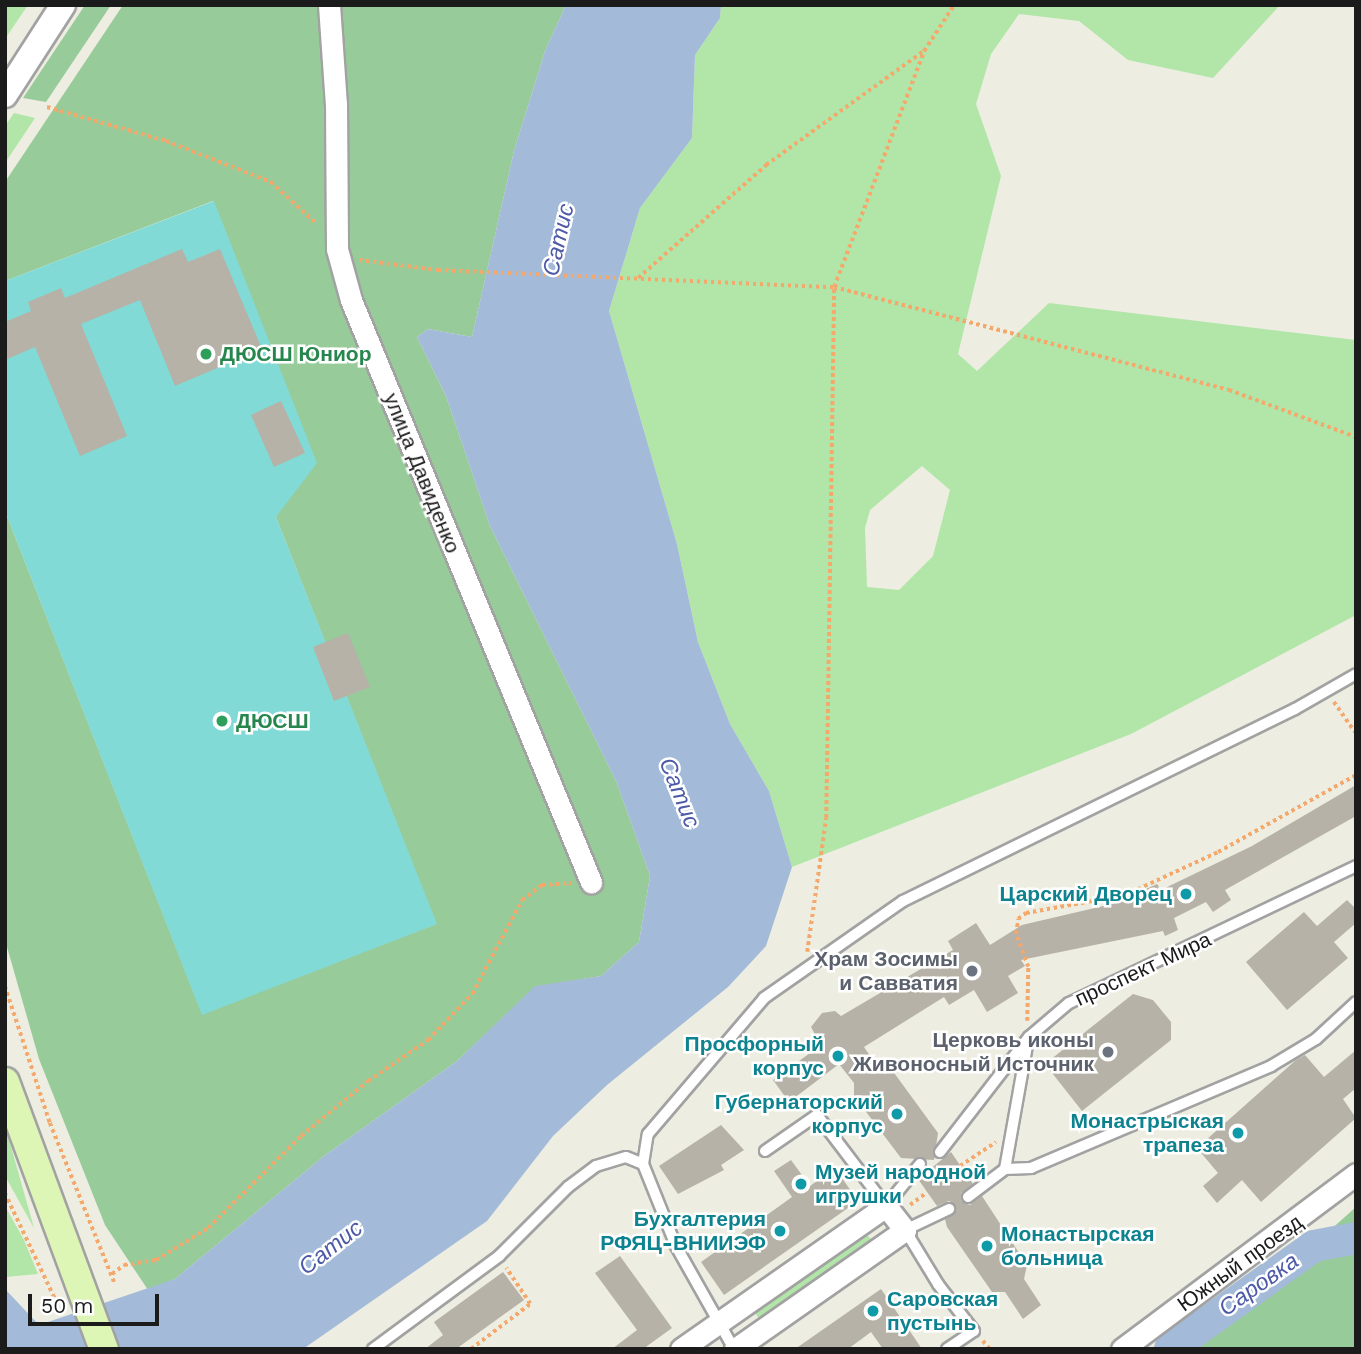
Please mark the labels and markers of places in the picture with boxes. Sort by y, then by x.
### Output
place label: ДЮСШ Юниор [220,341,372,367]
marker: ДЮСШ Юниор [198,346,214,362]
place label: ДЮСШ [236,708,309,734]
marker: ДЮСШ [214,713,230,729]
place label: Царский Дворец [1000,881,1172,907]
marker: Царский Дворец [1178,886,1194,902]
place label: Храм Зосимы и Савватия [814,946,958,996]
marker: Храм Зосимы и Савватия [964,963,980,979]
place label: Церковь иконы Живоносный Источник [853,1027,1094,1077]
place label: Просфорный корпус [685,1031,824,1081]
marker: Церковь иконы Живоносный Источник [1100,1044,1116,1060]
marker: Просфорный корпус [830,1048,846,1064]
place label: Губернаторский корпус [715,1089,883,1139]
marker: Губернаторский корпус [889,1106,905,1122]
place label: Монастрыская трапеза [1070,1108,1224,1158]
marker: Монастрыская трапеза [1230,1125,1246,1141]
place label: Музей народной игрушки [815,1159,986,1209]
marker: Музей народной игрушки [793,1176,809,1192]
place label: Бухгалтерия РФЯЦ-ВНИИЭФ [600,1206,766,1256]
place label: Монастырская больница [1001,1221,1155,1271]
marker: Бухгалтерия РФЯЦ-ВНИИЭФ [772,1223,788,1239]
marker: Монастырская больница [979,1238,995,1254]
place label: Саровская пустынь [887,1286,998,1336]
marker: Саровская пустынь [865,1303,881,1319]

